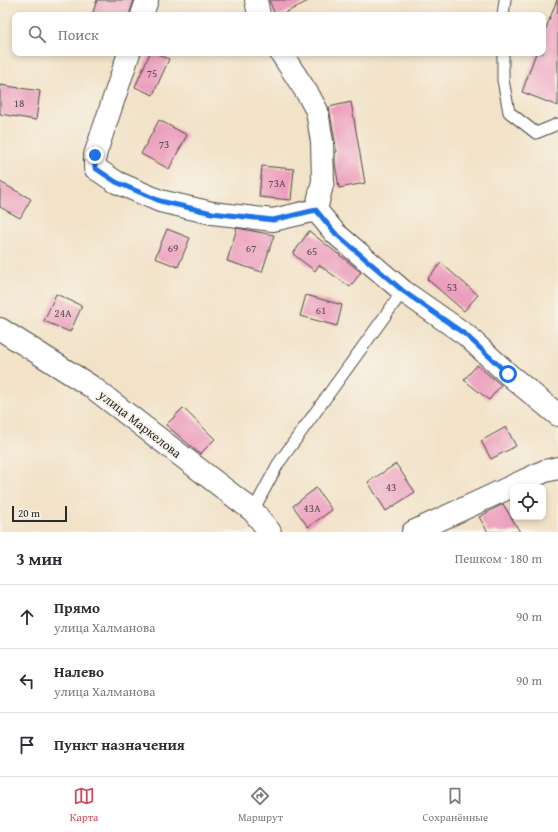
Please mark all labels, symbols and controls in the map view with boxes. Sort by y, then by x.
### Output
search box [12,12,546,56]
icon: search [26,23,48,45]
text: Поиск [58,24,99,45]
house number: 75 [147,65,157,81]
house number: 18 [14,95,24,111]
house number: 73 [159,136,169,152]
route end [86,146,104,164]
house number: 73А [268,175,286,191]
house number: 69 [168,240,178,256]
house number: 67 [246,240,256,256]
house number: 65 [307,243,317,259]
house number: 53 [447,279,457,295]
house number: 61 [316,302,326,318]
house number: 24А [54,305,72,321]
route start [499,365,517,383]
street label: улица Маркелова [94,385,186,463]
house number: 43 [386,479,396,495]
map controls [510,484,546,520]
button: locate [510,484,546,520]
house number: 43А [303,500,321,516]
scale bar [12,504,67,523]
text: 20 m [18,505,40,521]
text: 3 мин [16,546,62,571]
text: Пешком · 180 m [455,549,542,568]
text: Прямо [54,597,100,618]
icon: ahead [16,606,38,628]
text: 90 m [516,607,542,626]
text: улица Халманова [54,618,156,637]
text: Налево [54,661,104,682]
icon: left [16,670,38,692]
text: 90 m [516,671,542,690]
text: улица Халманова [54,682,156,701]
icon: arrive [16,734,38,756]
text: Пункт назначения [54,734,185,755]
tab: Карта [70,785,98,825]
tab: Маршрут [238,785,283,825]
tab: Сохранённые [423,785,488,825]

